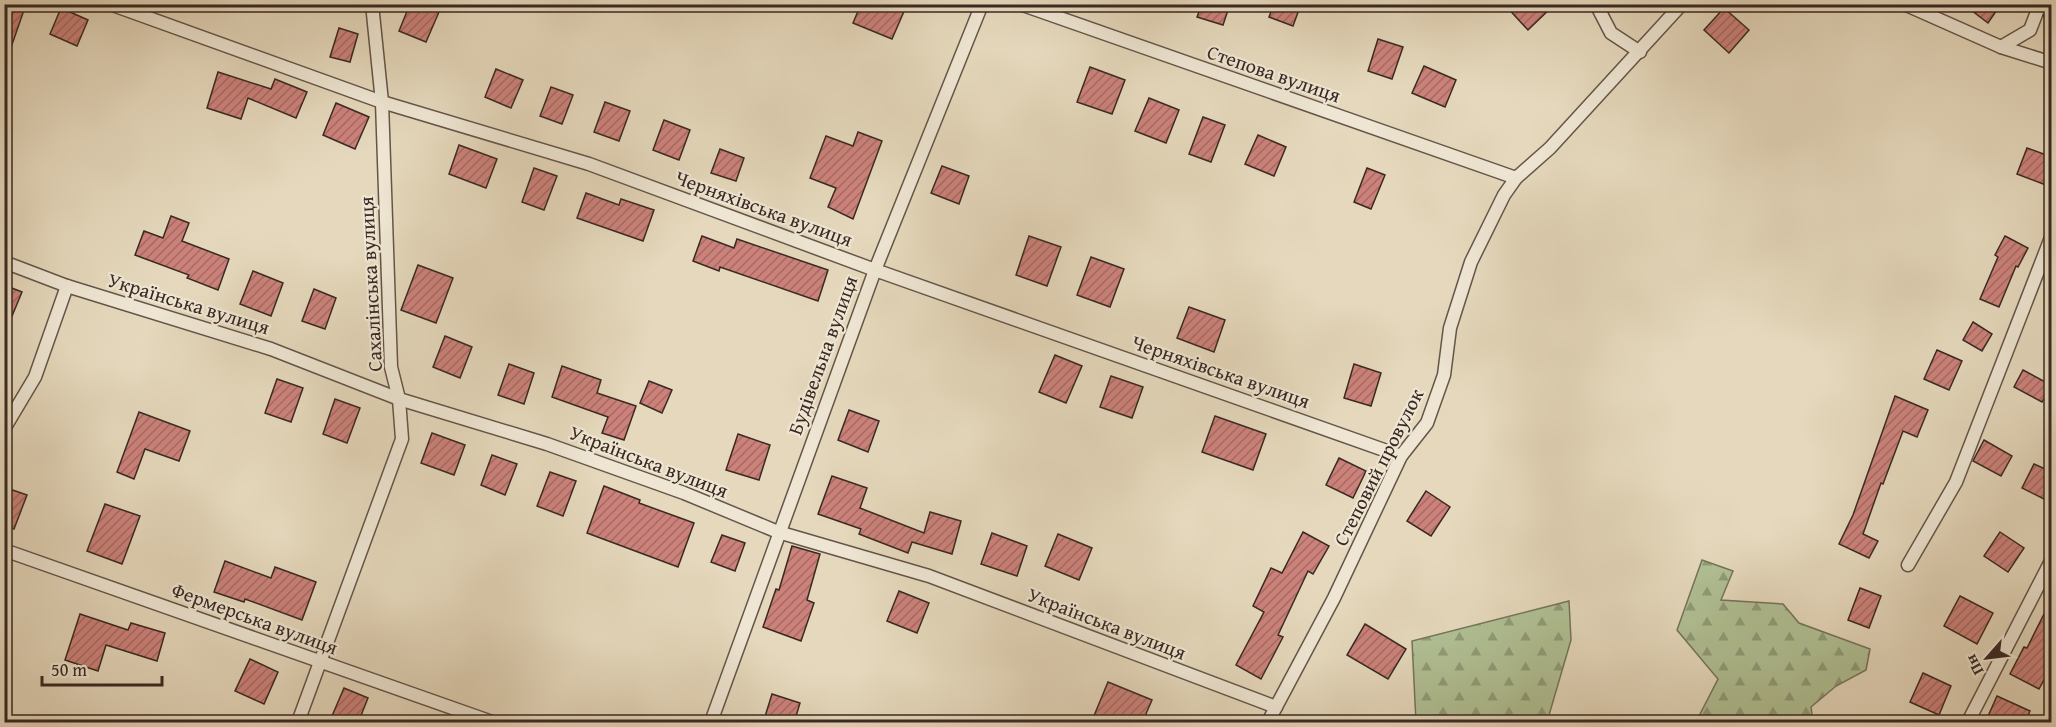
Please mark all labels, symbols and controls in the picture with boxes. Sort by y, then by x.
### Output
street label: Степова вулиця [1203,37,1345,109]
street label: Черняхівська вулиця [671,162,857,254]
street label: Сахалінська вулиця [351,196,389,372]
street label: Українська вулиця [105,265,273,341]
street label: Будівельна вулиця [780,271,864,439]
street label: Черняхівська вулиця [1128,327,1314,415]
street label: Степовий провулок [1326,383,1430,551]
street label: Українська вулиця [566,417,732,505]
street label: Фермерська вулиця [168,575,342,661]
street label: Українська вулиця [1024,579,1190,667]
north arrow [1957,628,2017,688]
scale bar [42,649,162,687]
text: Пн [1958,650,1989,680]
text: 50 m [51,656,87,683]

